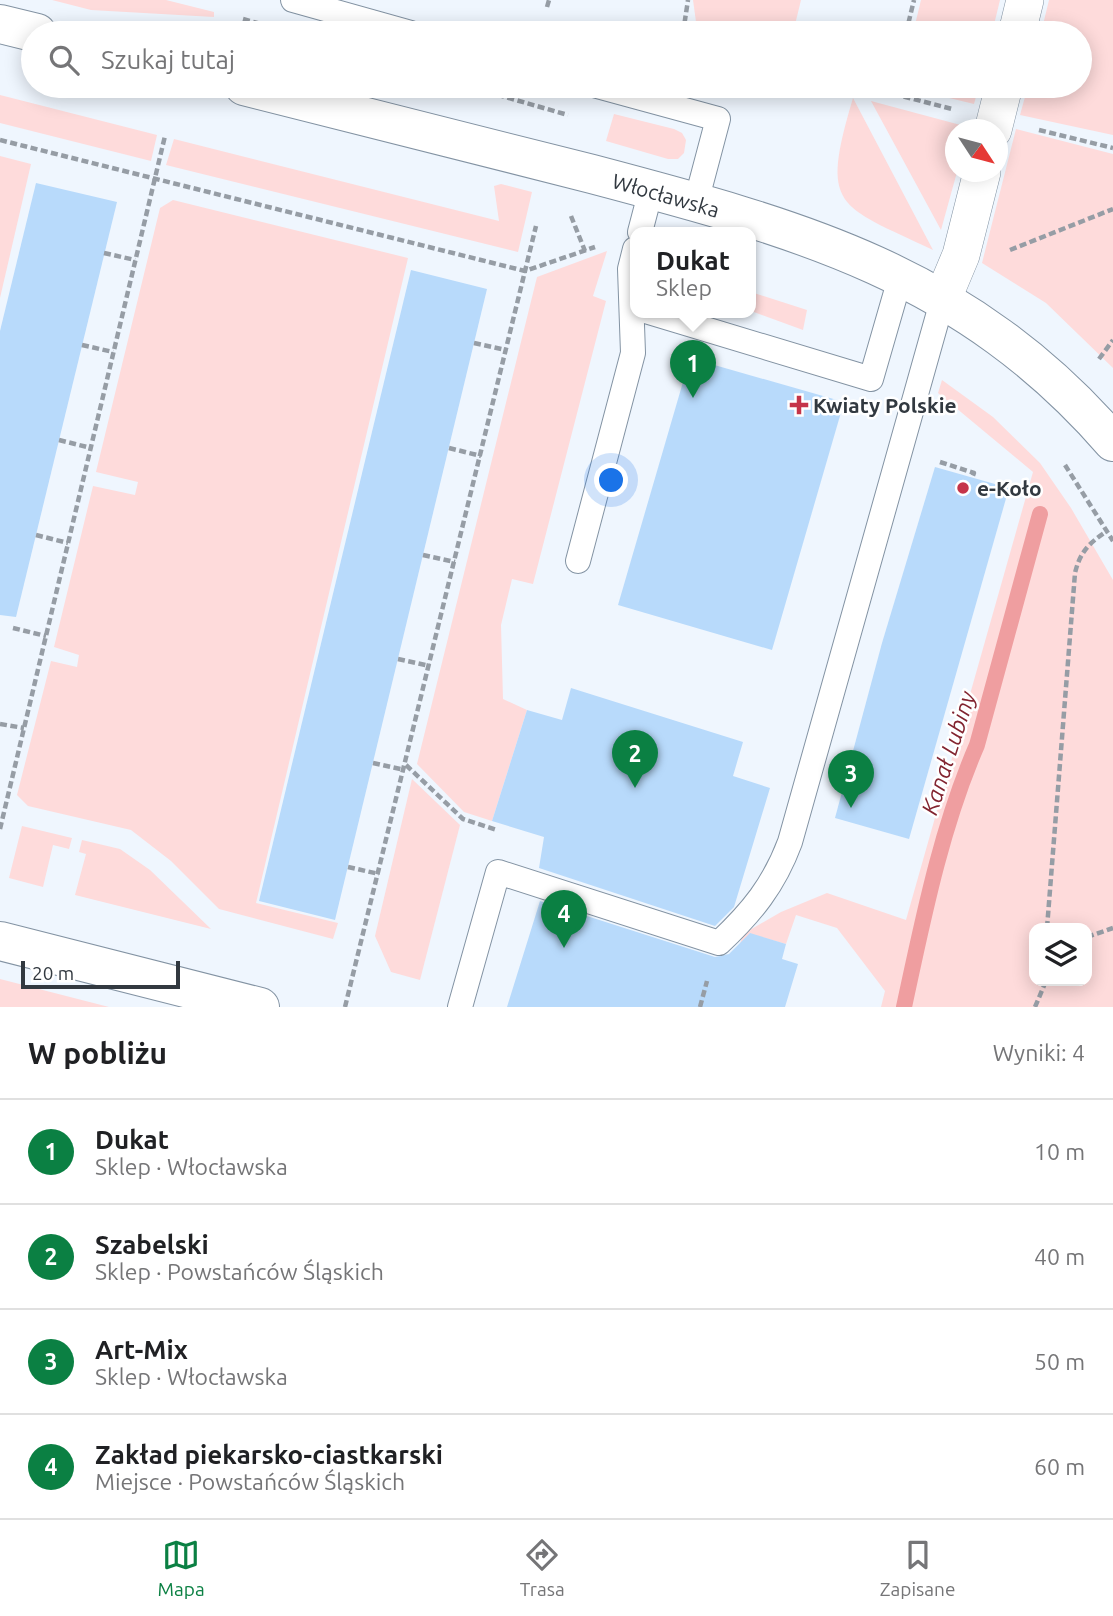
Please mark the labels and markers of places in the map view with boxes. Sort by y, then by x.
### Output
pin: 1 [670,340,716,398]
place label: Kwiaty Polskie [813,393,957,417]
marker: Kwiaty Polskie [791,397,807,413]
place label: e-Koło [977,476,1042,500]
marker: e-Koło [955,480,971,496]
pin: 2 [612,730,658,788]
pin: 3 [828,750,874,808]
pin: 4 [541,890,587,948]

